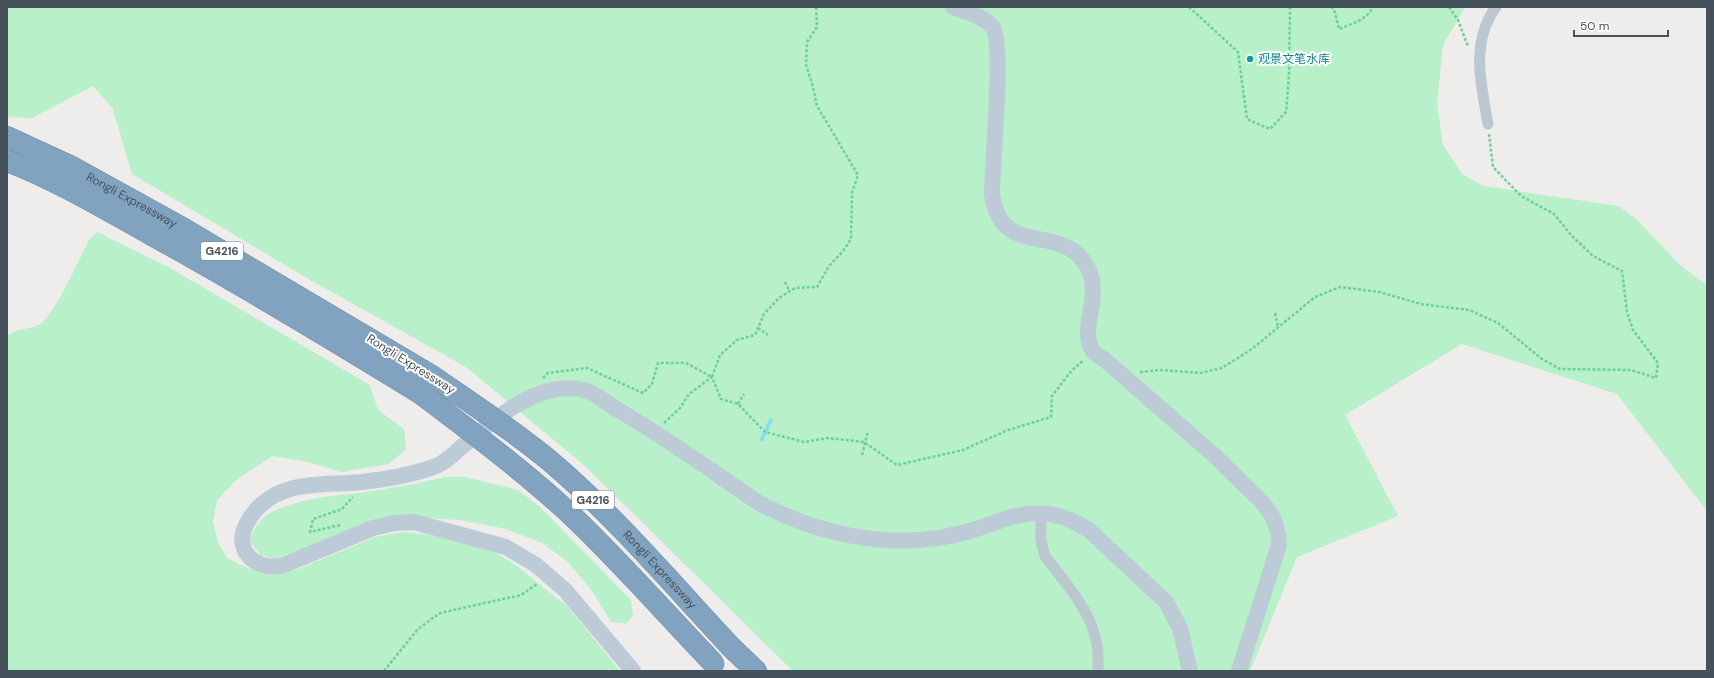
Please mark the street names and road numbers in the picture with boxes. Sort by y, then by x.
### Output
street label: Rongli Expressway [84,169,180,232]
road number: G4216 [201,242,243,260]
street label: Rongli Expressway [364,330,458,398]
road number: G4216 [572,491,614,509]
street label: Rongli Expressway [619,527,700,613]

